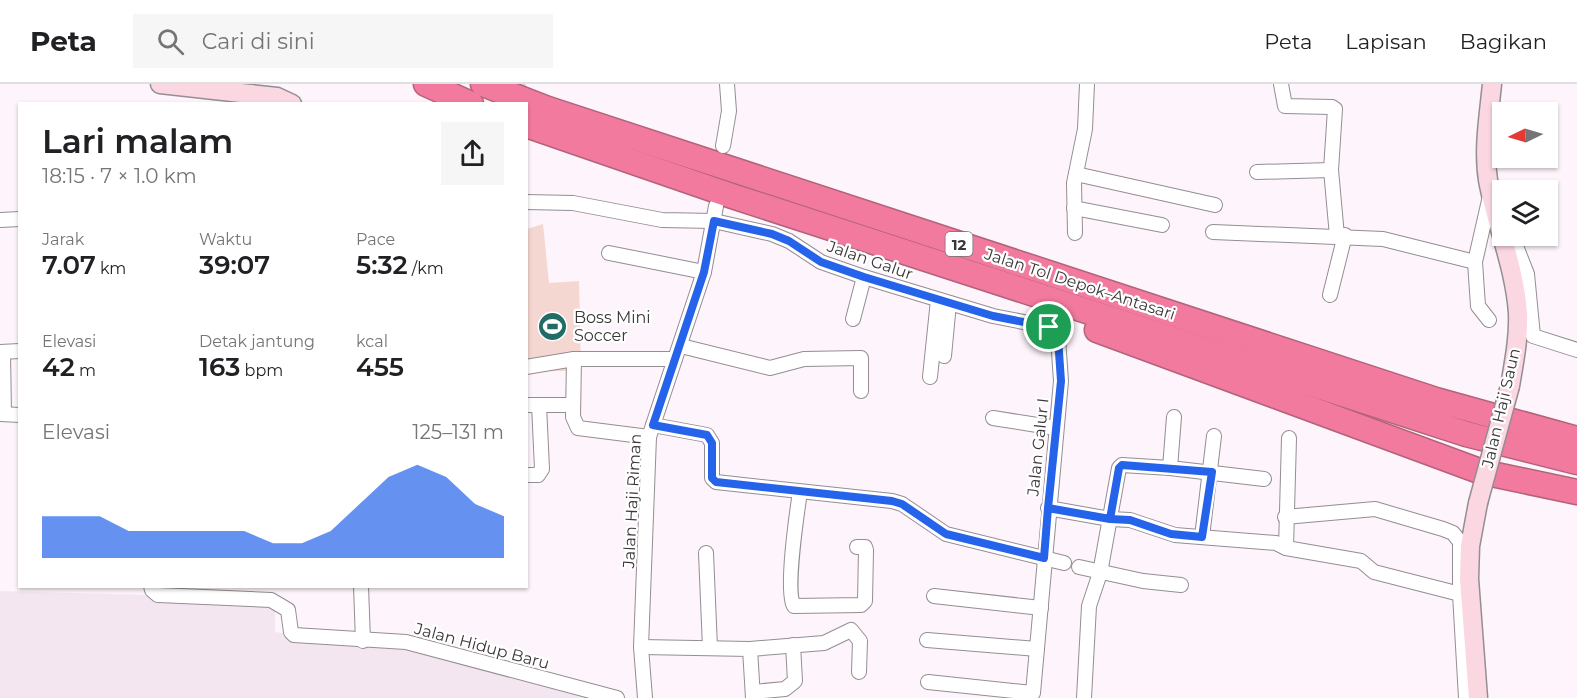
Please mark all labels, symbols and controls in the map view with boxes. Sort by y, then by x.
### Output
search box [133,14,553,68]
text: Peta [30,24,97,58]
icon: search [154,25,187,58]
text: Cari di sini [202,28,315,55]
text: Peta [1264,29,1312,54]
text: Lapisan [1345,29,1427,54]
text: Bagikan [1460,29,1547,54]
north arrow [1492,102,1558,168]
map controls [1492,102,1558,246]
text: Lari malam [42,121,233,161]
button: share [441,122,504,185]
text: 18:15 · 7 × 1.0 km [42,164,197,188]
button: layers [1492,180,1558,246]
text: Jarak [42,230,84,249]
text: Waktu [199,230,252,249]
text: Pace [356,230,395,249]
road number: 12 [946,232,972,256]
street label: Jalan Galur [824,236,915,284]
street label: Jalan Tol Depok–Antasari [981,244,1178,324]
text: 7.07 [42,249,96,281]
text: 39:07 [199,249,270,281]
text: 5:32 [356,249,408,281]
text: km [96,259,126,278]
text: /km [408,259,444,278]
pin [1023,301,1074,352]
place label: Boss Mini Soccer [574,308,651,345]
sports icon: Boss Mini Soccer [537,310,569,342]
icon: arrive [1032,310,1065,343]
text: Elevasi [42,332,96,351]
text: Detak jantung [199,332,315,351]
text: kcal [356,332,388,351]
street label: Jalan Haji Saun [1478,346,1524,471]
text: 42 [42,351,75,383]
text: 163 [199,351,240,383]
text: 455 [356,351,404,383]
text: m [75,361,96,380]
text: bpm [240,361,283,380]
street label: Jalan Galur I [1023,397,1053,498]
text: Elevasi [42,420,110,444]
text: 125–131 m [412,420,504,444]
street label: Jalan Haji Riman [619,433,645,570]
street label: Jalan Hidup Baru [412,619,552,673]

